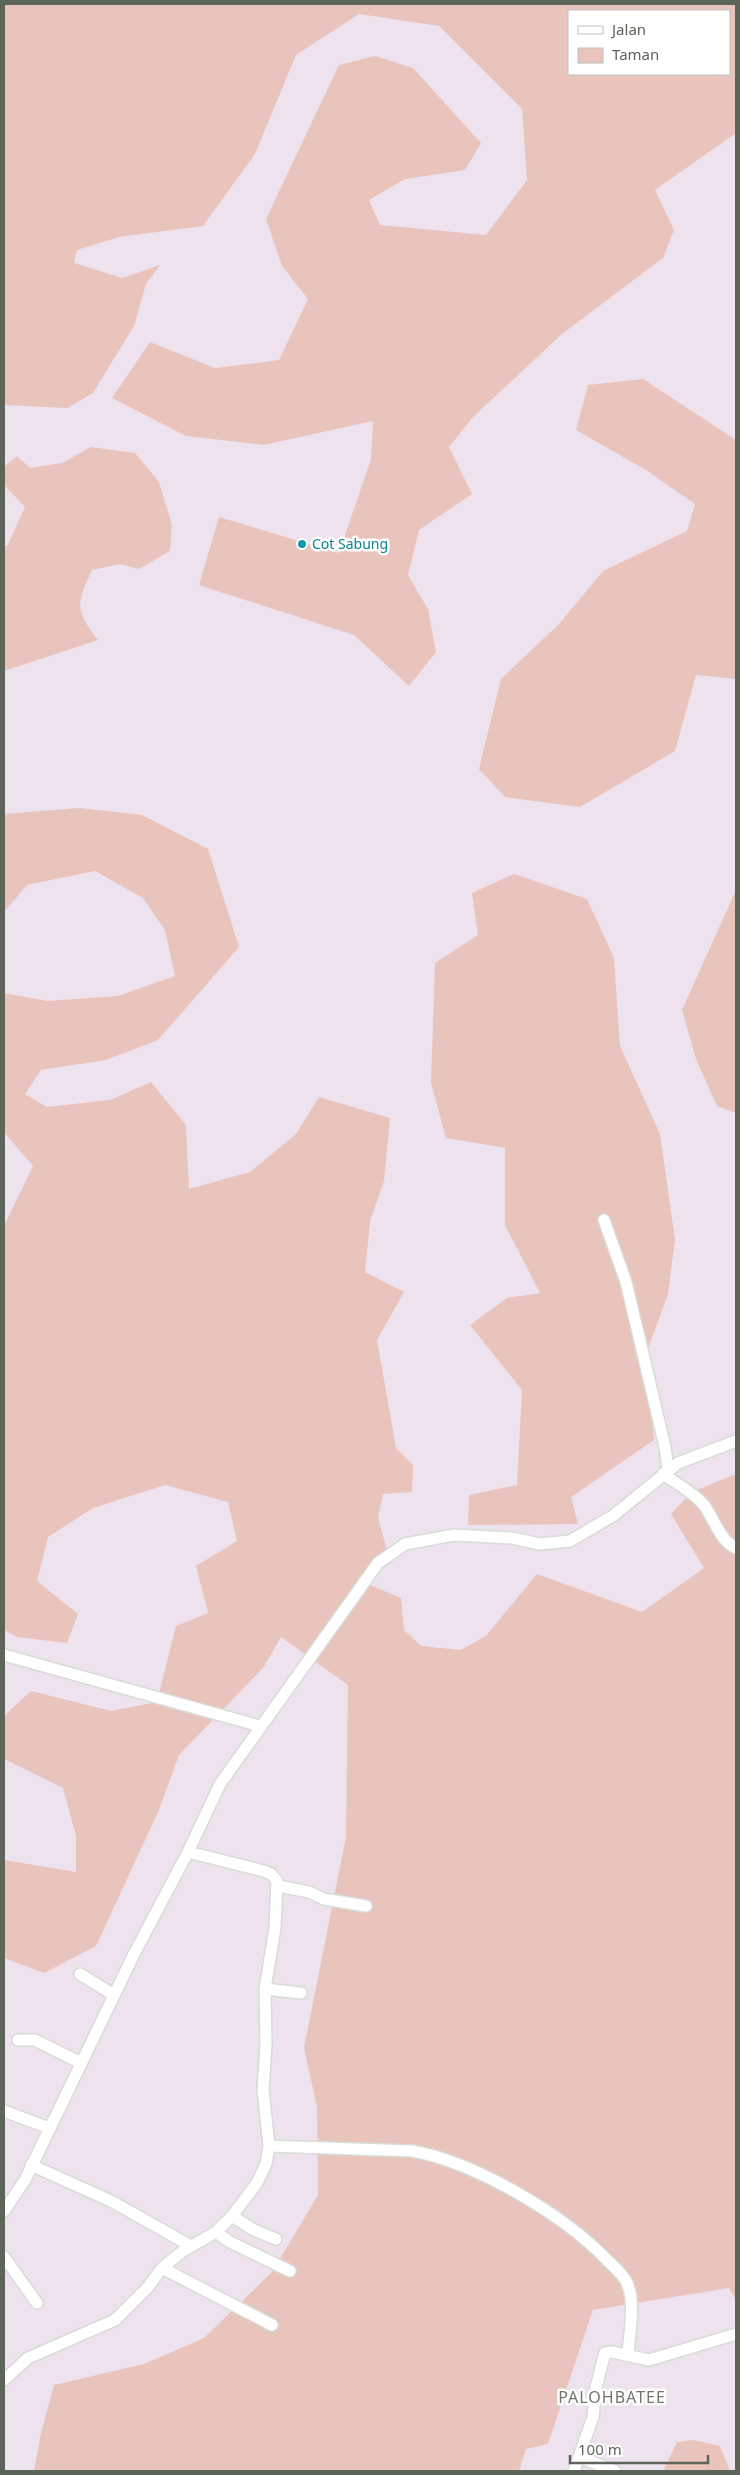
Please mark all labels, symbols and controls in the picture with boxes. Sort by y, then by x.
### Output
legend [568,10,730,75]
text: Jalan [610,19,646,39]
text: Taman [612,44,659,64]
place label: Cot Sabung [312,534,388,553]
marker: Cot Sabung [296,538,308,550]
district label: PALOHBATEE [558,2386,666,2408]
scale bar [570,2432,708,2464]
text: 100 m [578,2439,622,2459]

